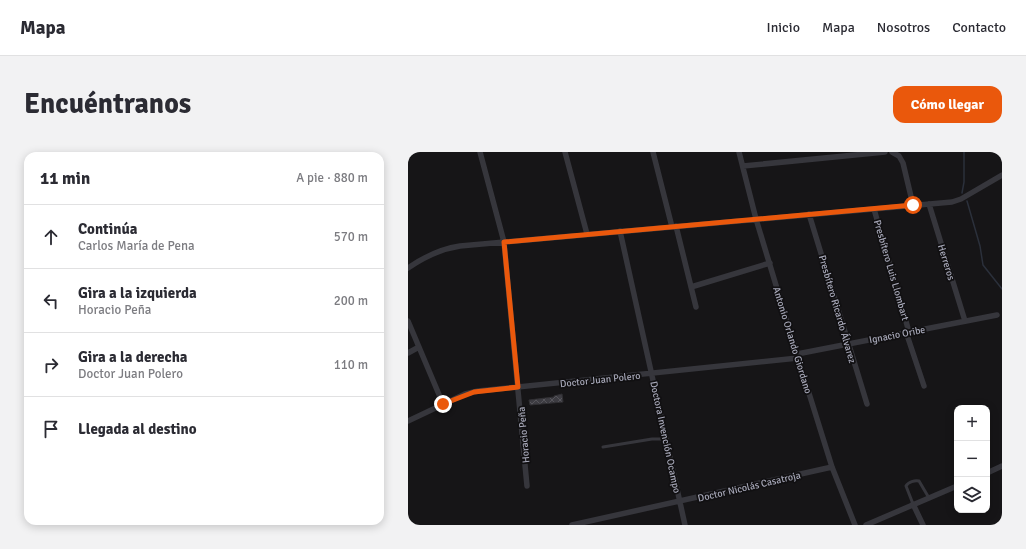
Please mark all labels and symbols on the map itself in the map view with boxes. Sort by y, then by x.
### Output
route start [904,196,922,214]
street label: Presbítero Luis Llombart [871,219,911,322]
street label: Herreros [935,243,957,282]
street label: Presbítero Ricardo Álvarez [816,254,859,365]
street label: Antonio Orlando Giordano [770,285,814,395]
street label: Ignacio Oribe [868,324,926,346]
street label: Doctor Juan Polero [559,370,641,390]
street label: Doctora Invención Ocampo [647,380,683,494]
route end [434,395,452,413]
street label: Horacio Peña [516,406,532,464]
street label: Doctor Nicolás Casatroja [697,469,802,505]

